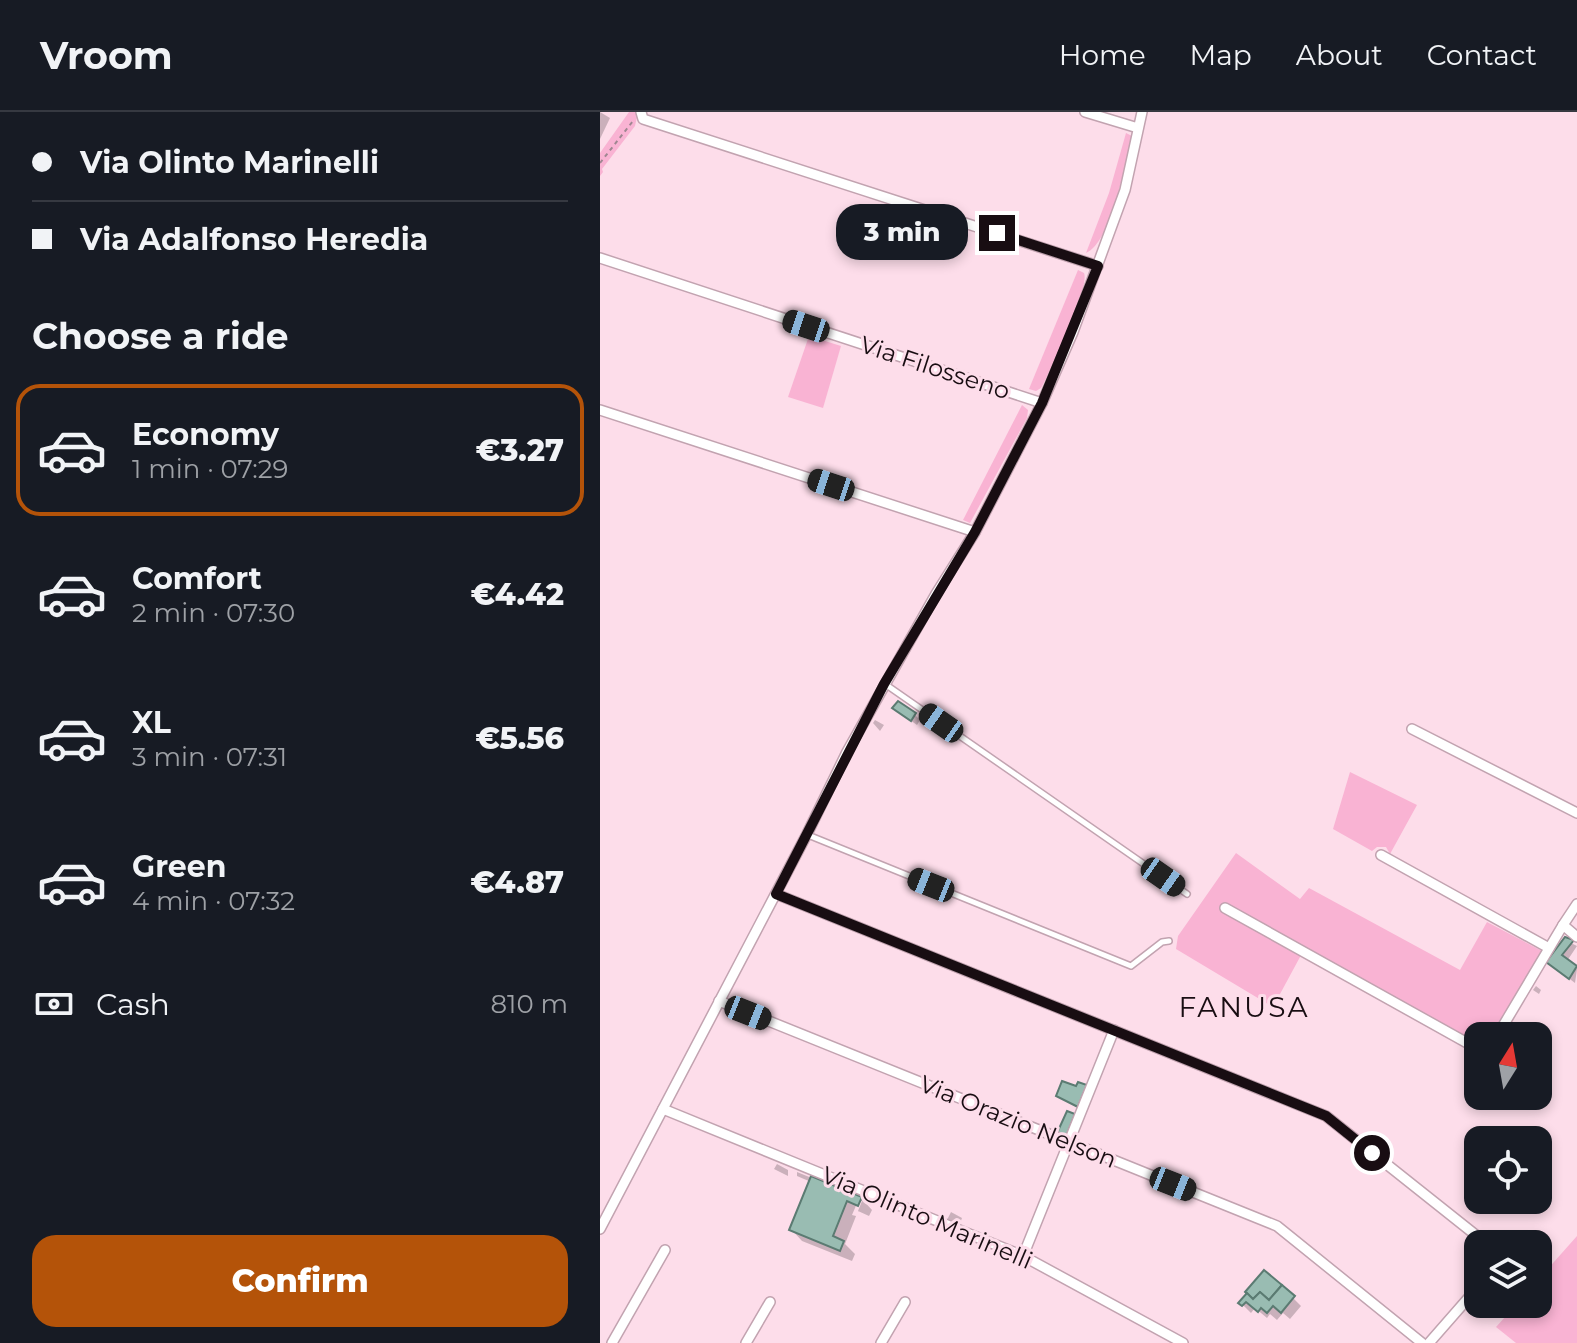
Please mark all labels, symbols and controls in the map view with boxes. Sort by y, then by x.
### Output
text: Vroom [40,32,173,79]
text: Home [1059,38,1146,72]
text: Map [1190,38,1252,72]
text: About [1296,38,1383,72]
text: Contact [1427,38,1537,72]
text: Via Olinto Marinelli [80,144,379,181]
callout: 3 min [837,205,969,261]
route end [979,215,1015,251]
text: 3 min [864,216,940,248]
text: Via Adalfonso Heredia [80,221,428,258]
car [779,307,833,345]
text: Choose a ride [32,314,289,358]
street label: Via Filosseno [857,330,1014,405]
icon: car [36,414,108,486]
text: Economy [132,416,279,453]
text: €3.27 [476,432,564,469]
text: 1 min · 07:29 [132,453,288,485]
car [804,466,858,504]
icon: car [36,558,108,630]
text: Comfort [132,560,262,597]
text: €4.42 [470,576,564,613]
text: 2 min · 07:30 [132,597,295,629]
car [914,699,968,747]
icon: car [36,702,108,774]
text: XL [132,704,171,741]
text: €5.56 [475,720,564,757]
text: 3 min · 07:31 [132,741,287,773]
icon: car [36,846,108,918]
text: Green [132,848,226,885]
car [1136,853,1190,901]
text: €4.87 [470,864,564,901]
car [904,865,958,905]
text: 4 min · 07:32 [132,885,295,917]
icon: cash [32,982,76,1026]
text: Cash [96,986,170,1023]
text: 810 m [490,988,568,1020]
district label: FANUSA [1178,990,1310,1024]
car [721,993,775,1033]
north arrow [1464,1022,1552,1110]
map controls [1464,1022,1552,1318]
street label: Via Orazio Nelson [916,1069,1121,1174]
button: locate [1464,1126,1552,1214]
route start [1354,1135,1390,1171]
street label: Via Olinto Marinelli [817,1160,1037,1275]
car [1146,1164,1200,1204]
button: layers [1464,1230,1552,1318]
button: Confirm [32,1235,568,1327]

